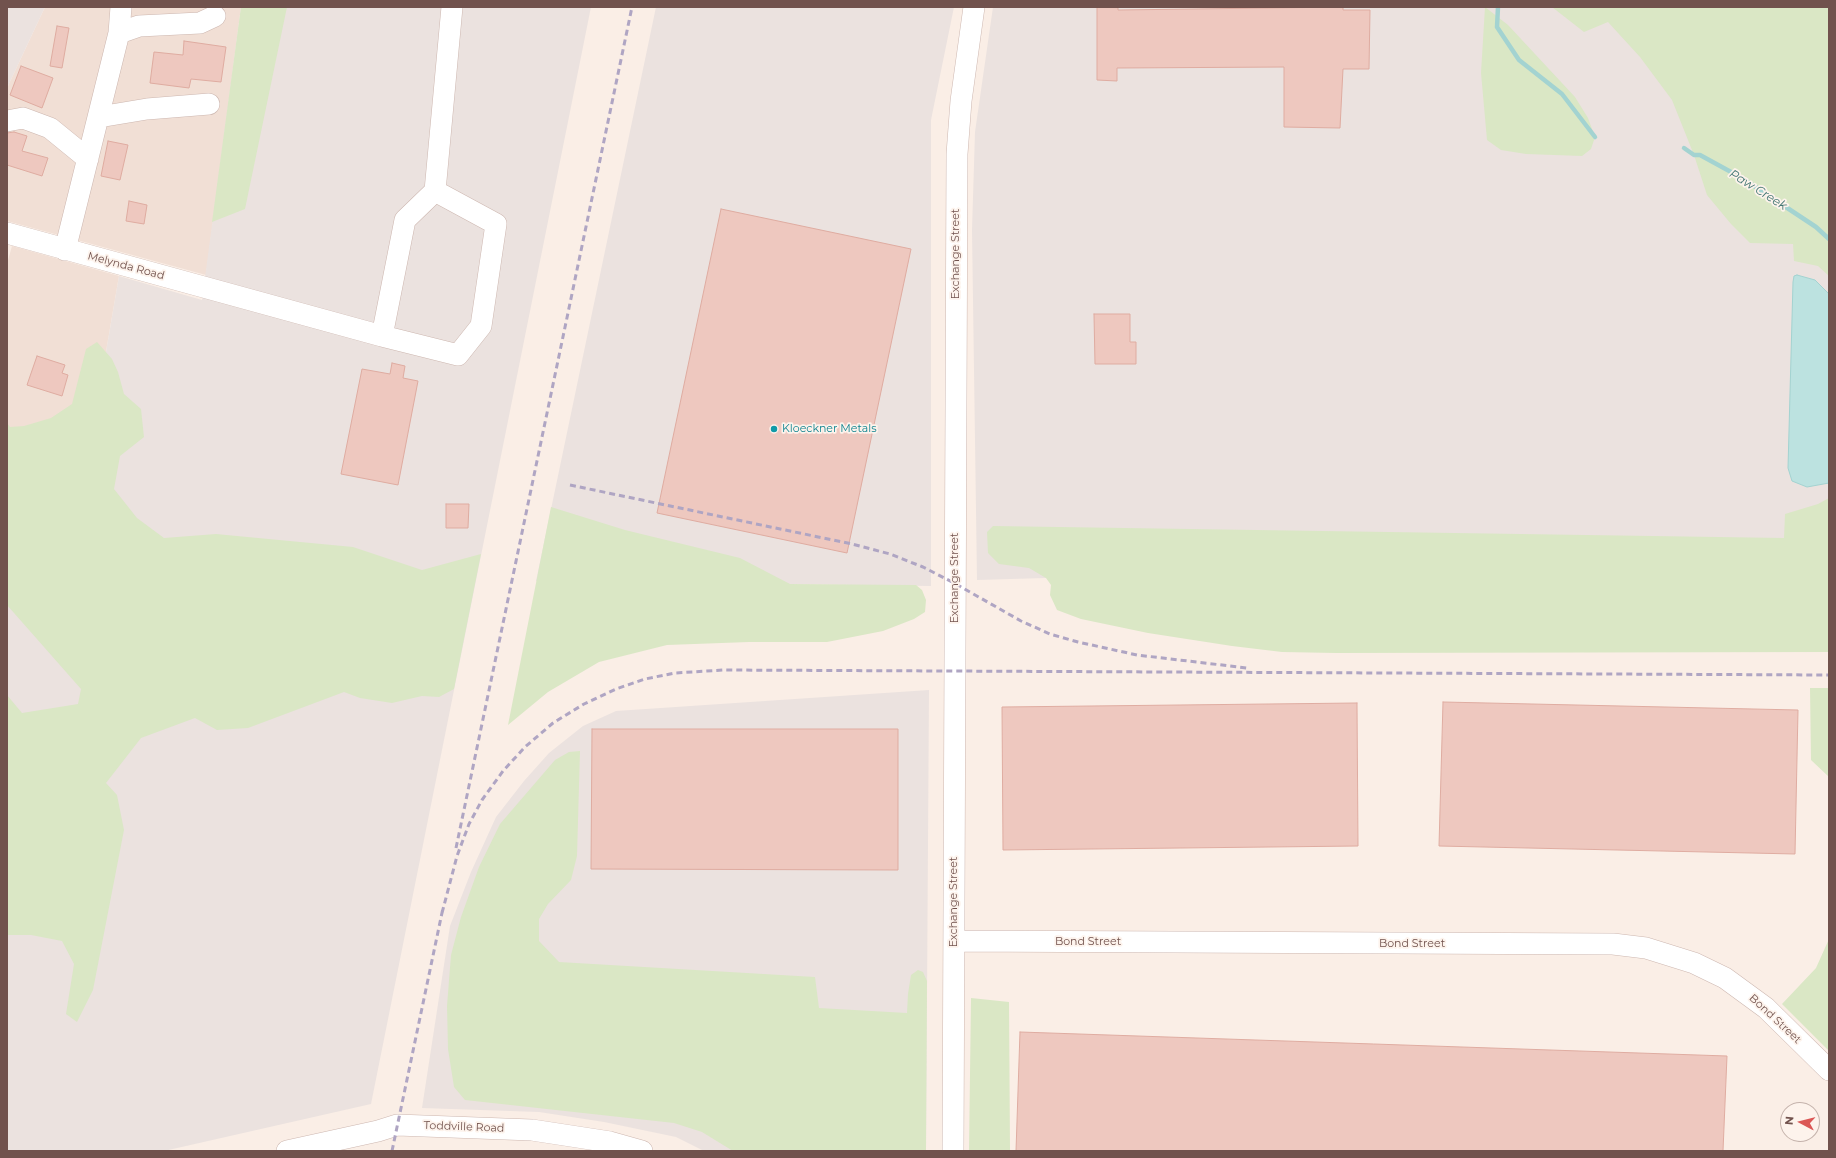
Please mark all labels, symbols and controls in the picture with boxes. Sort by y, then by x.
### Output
water label: Paw Creek [1727,167,1789,213]
street label: Exchange Street [949,209,963,299]
street label: Melynda Road [86,249,166,283]
place label: Kloeckner Metals [782,422,877,436]
marker: Kloeckner Metals [769,424,779,434]
street label: Exchange Street [948,533,962,623]
street label: Exchange Street [947,857,961,947]
street label: Bond Street [1055,935,1121,949]
street label: Bond Street [1379,937,1445,951]
street label: Bond Street [1746,992,1804,1046]
north arrow [1780,1102,1820,1142]
text: N [1782,1115,1797,1126]
street label: Toddville Road [423,1119,505,1135]

